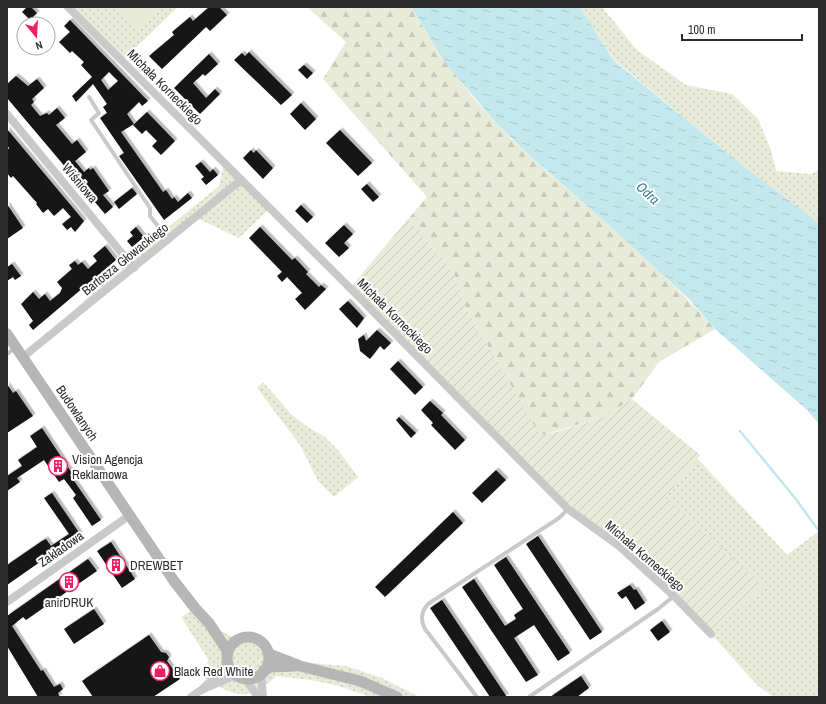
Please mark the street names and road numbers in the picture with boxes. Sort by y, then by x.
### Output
street label: Michała Korneckiego [124,46,206,128]
street label: Wiśniowa [58,160,102,206]
street label: Bartosza Głowackiego [78,219,172,299]
street label: Michała Korneckiego [354,275,436,357]
street label: Budowlanych [52,382,102,444]
street label: Michała Korneckiego [602,517,688,595]
street label: Zakładowa [35,527,87,571]

